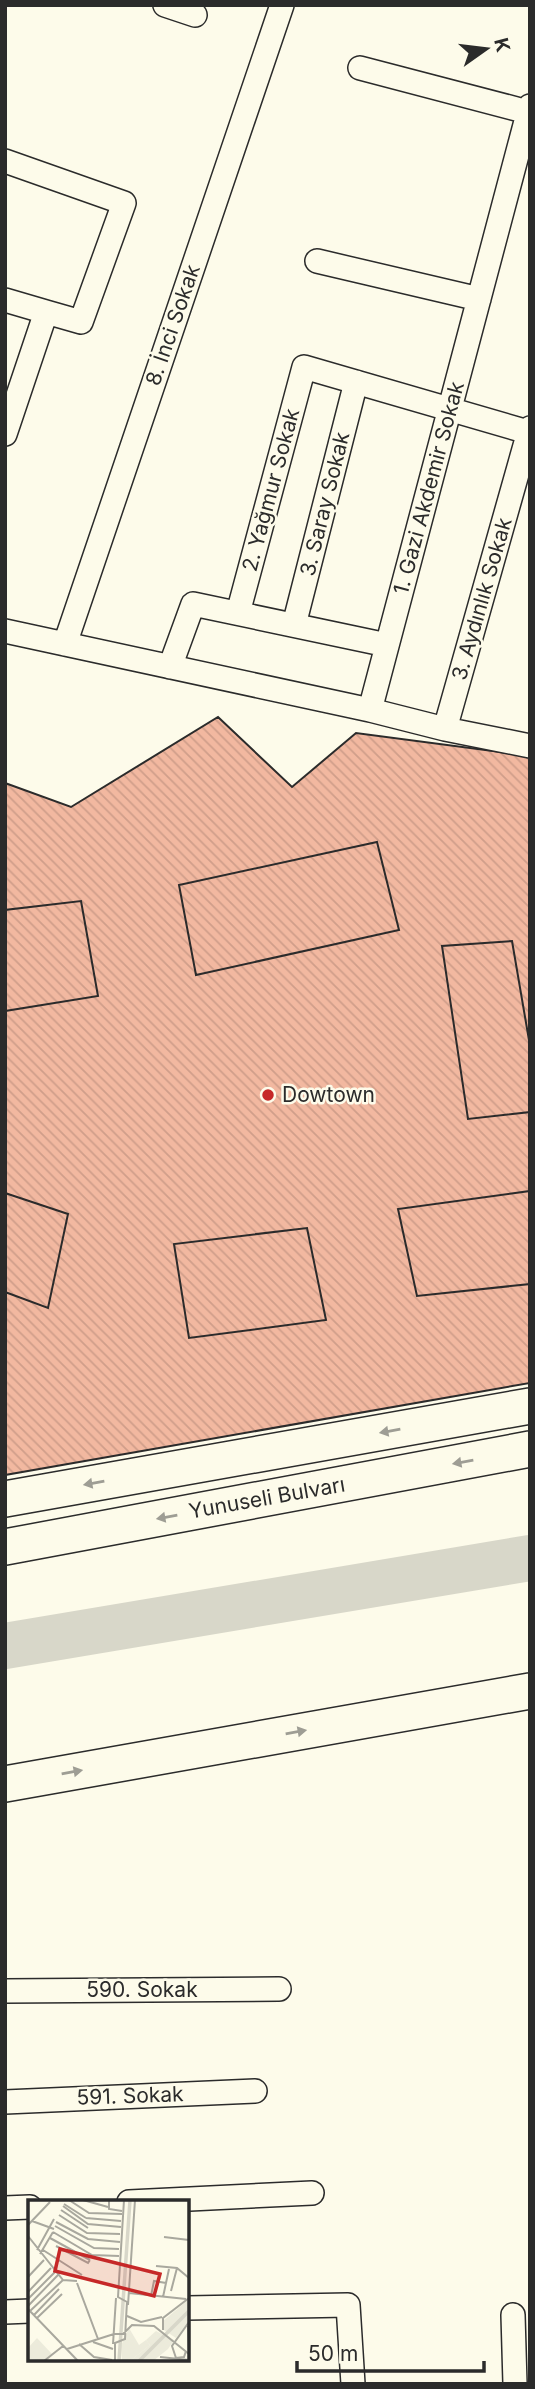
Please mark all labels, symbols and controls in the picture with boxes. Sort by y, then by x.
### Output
north arrow [451,14,521,84]
text: K [489,36,515,55]
street label: 8. İnci Sokak [139,260,205,389]
street label: 1. Gazi Akdemir Sokak [388,378,469,597]
street label: 2. Yağmur Sokak [237,405,304,574]
street label: 3. Saray Sokak [295,429,355,579]
street label: 3. Aydınlık Sokak [446,514,517,683]
place label: Dowtown [282,1082,375,1107]
marker: Dowtown [260,1087,276,1103]
one-way arrow [379,1426,401,1437]
one-way arrow [452,1457,474,1468]
street label: Yunuseli Bulvarı [187,1471,347,1524]
one-way arrow [83,1478,105,1489]
one-way arrow [156,1511,178,1522]
one-way arrow [286,1726,308,1737]
one-way arrow [62,1766,84,1777]
street label: 590. Sokak [86,1977,198,2002]
street label: 591. Sokak [76,2081,184,2110]
inset map [28,2200,189,2361]
scale bar [297,2330,484,2374]
text: 50 m [308,2341,358,2366]

